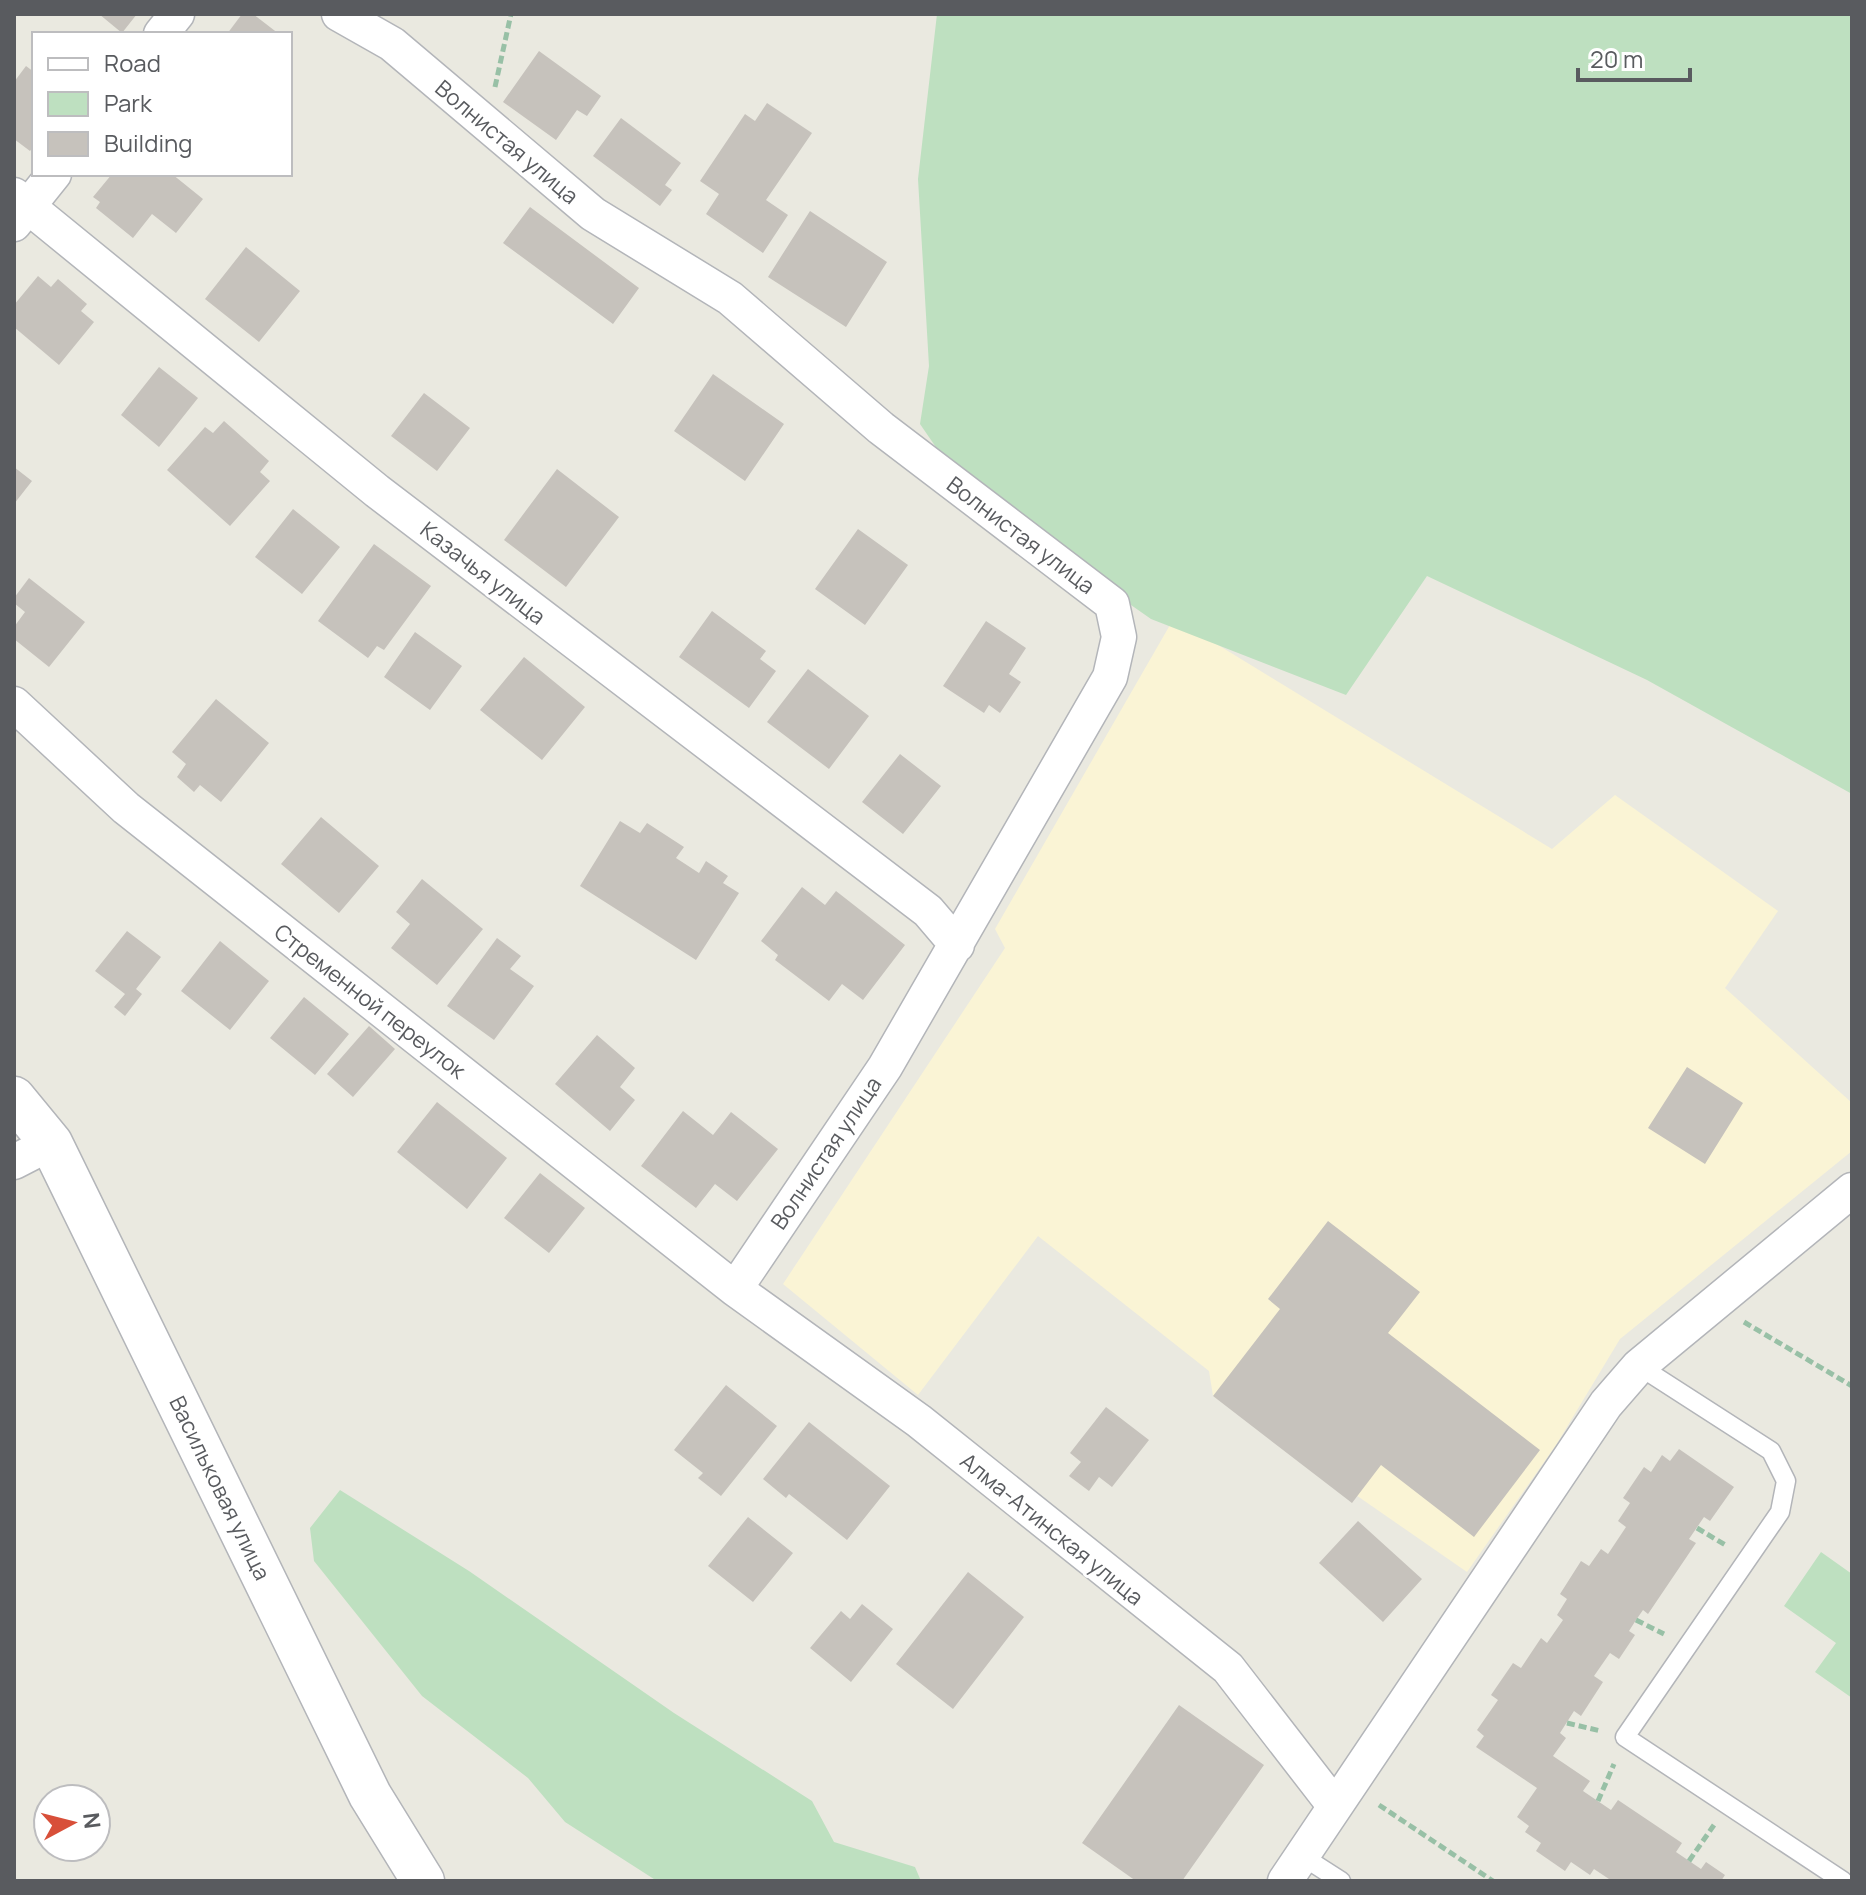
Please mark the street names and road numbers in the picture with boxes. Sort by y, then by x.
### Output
street label: Волнистая улица [429,73,585,211]
street label: Волнистая улица [941,469,1101,601]
street label: Казачья улица [414,515,552,631]
street label: Стременной переулок [268,917,473,1086]
street label: Волнистая улица [764,1071,888,1235]
street label: Васильковая улица [162,1391,278,1585]
street label: Алма-Атинская улица [954,1446,1150,1612]

